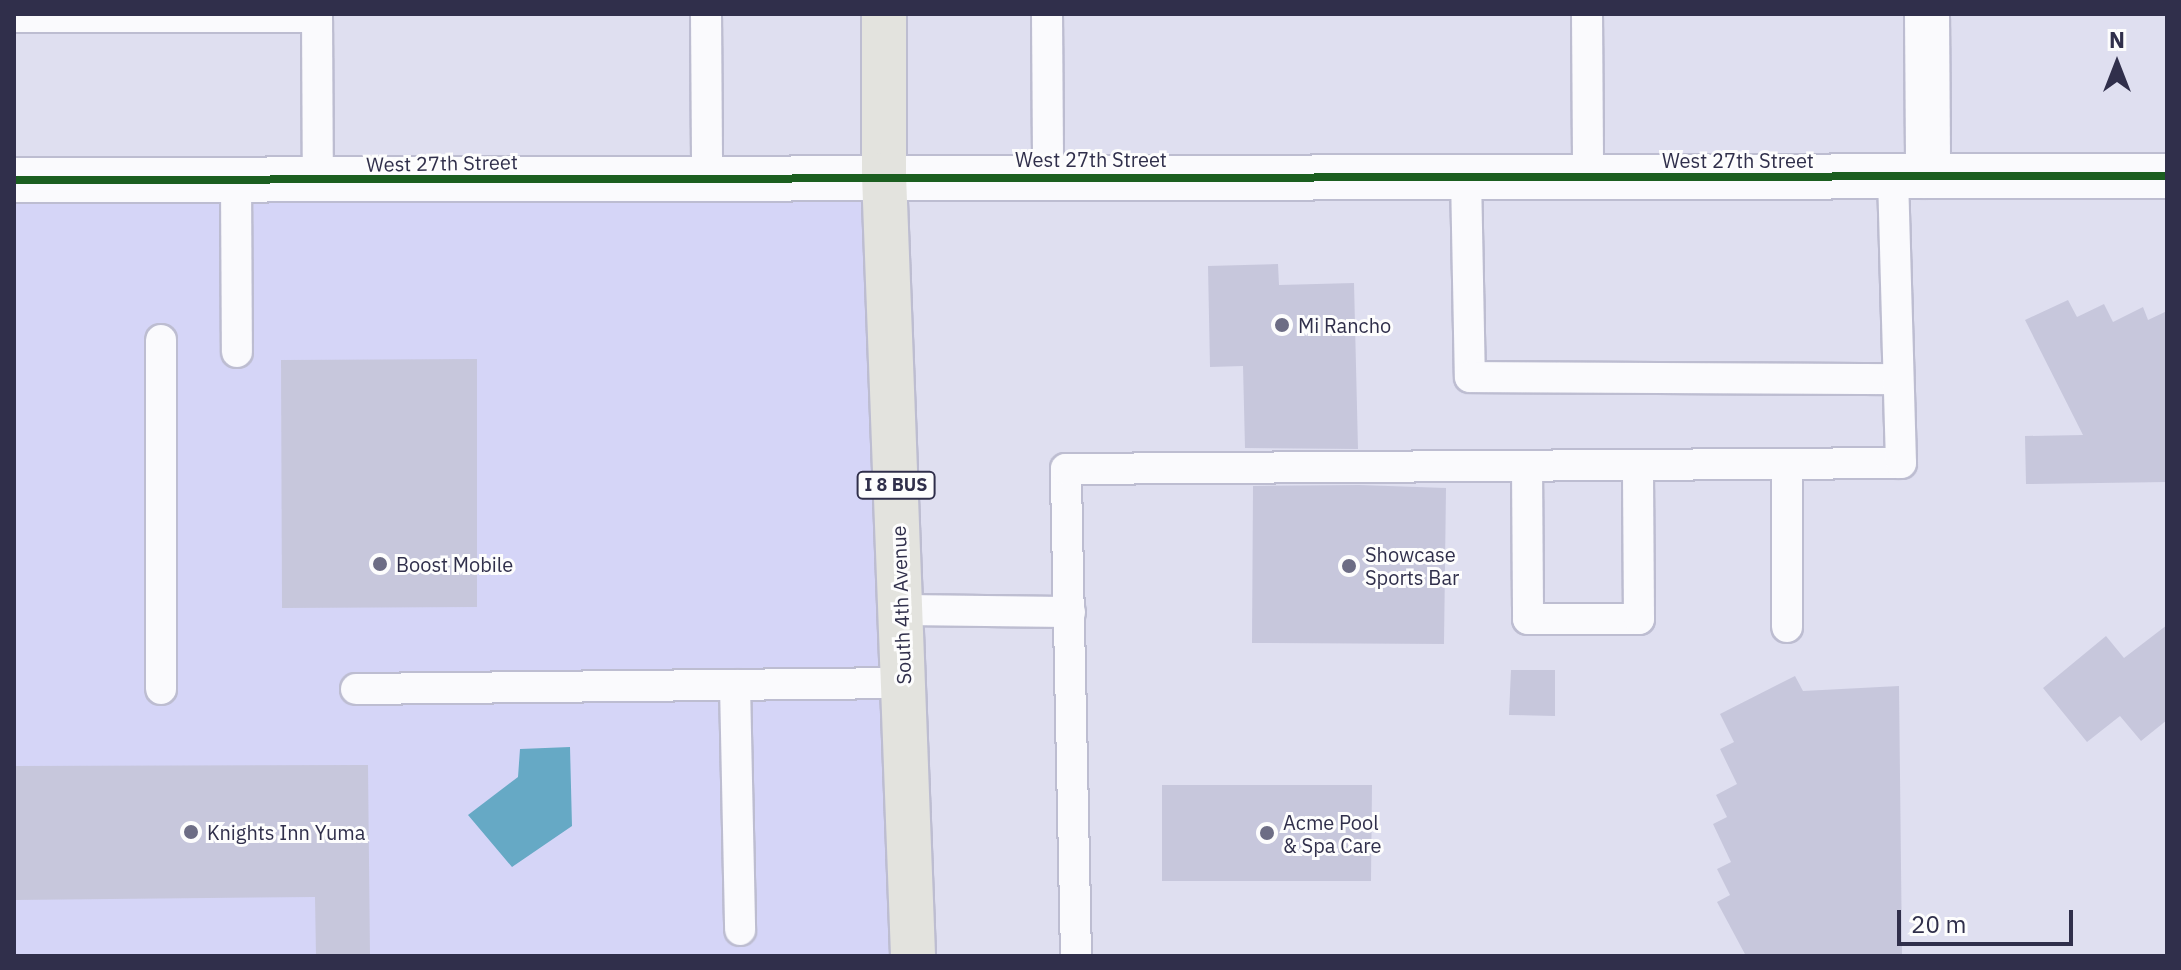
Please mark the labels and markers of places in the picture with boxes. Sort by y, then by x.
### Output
place label: Mi Rancho [1298,313,1391,337]
marker: Mi Rancho [1273,316,1291,334]
place label: Showcase Sports Bar [1365,542,1459,589]
place label: Boost Mobile [396,552,513,576]
marker: Boost Mobile [371,555,389,573]
marker: Showcase Sports Bar [1340,557,1358,575]
place label: Acme Pool & Spa Care [1283,810,1382,857]
place label: Knights Inn Yuma [207,820,365,844]
marker: Knights Inn Yuma [182,823,200,841]
marker: Acme Pool & Spa Care [1258,824,1276,842]

